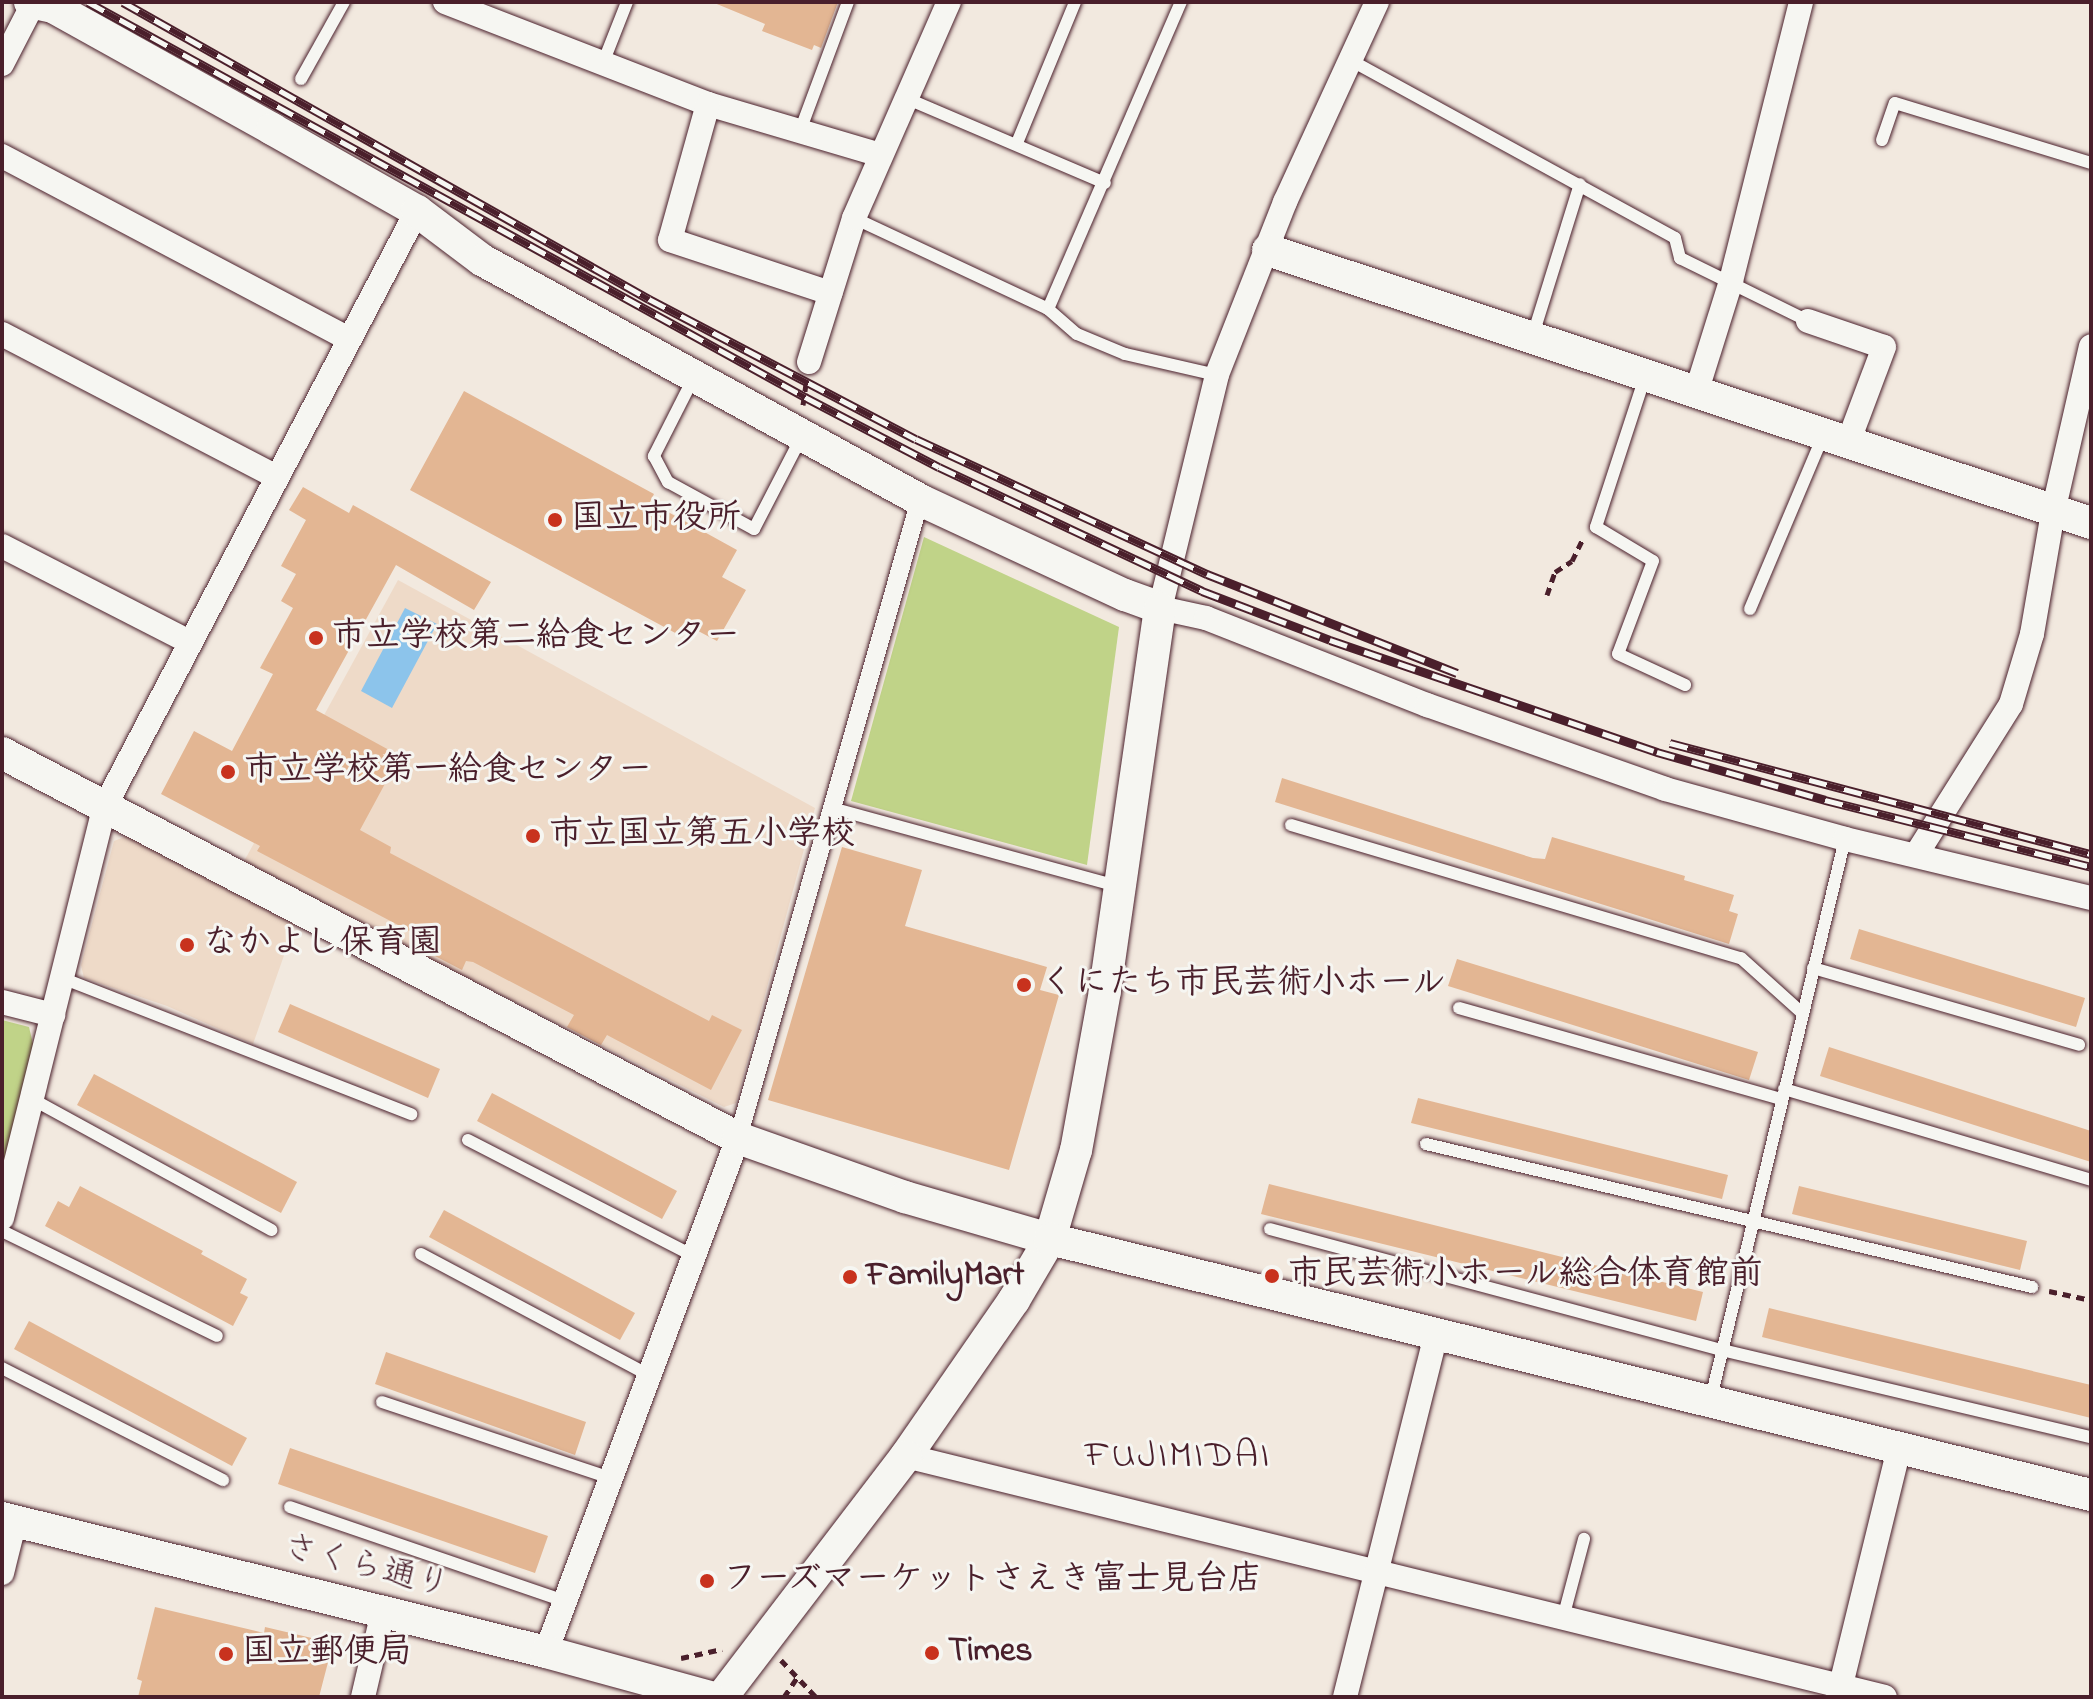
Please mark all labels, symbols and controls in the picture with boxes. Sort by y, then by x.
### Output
place label: 国立市役所 [571,500,741,540]
marker: 国立市役所 [546,511,564,529]
place label: 市立学校第二給食センター [332,618,740,658]
marker: 市立学校第二給食センター [307,629,325,647]
place label: 市立学校第一給食センター [244,752,652,792]
marker: 市立学校第一給食センター [219,763,237,781]
place label: 市立国立第五小学校 [549,816,855,856]
marker: 市立国立第五小学校 [524,827,542,845]
place label: なかよし保育園 [203,925,441,965]
marker: なかよし保育園 [178,936,196,954]
place label: くにたち市民芸術小ホール [1040,965,1448,1005]
marker: くにたち市民芸術小ホール [1015,976,1033,994]
place label: 市民芸術小ホール総合体育館前 [1288,1256,1764,1296]
place label: FamilyMart [866,1257,1024,1297]
marker: 市民芸術小ホール総合体育館前 [1263,1267,1281,1285]
marker: FamilyMart [841,1268,859,1286]
district label: FUJIMIDAI [1085,1435,1271,1481]
street label: さくら通り [279,1528,453,1608]
place label: フーズマーケットさえき富士見台店 [723,1561,1266,1601]
marker: フーズマーケットさえき富士見台店 [698,1572,716,1590]
place label: Times [948,1633,1033,1673]
place label: 国立郵便局 [242,1634,412,1674]
marker: Times [923,1644,941,1662]
marker: 国立郵便局 [217,1645,235,1663]

